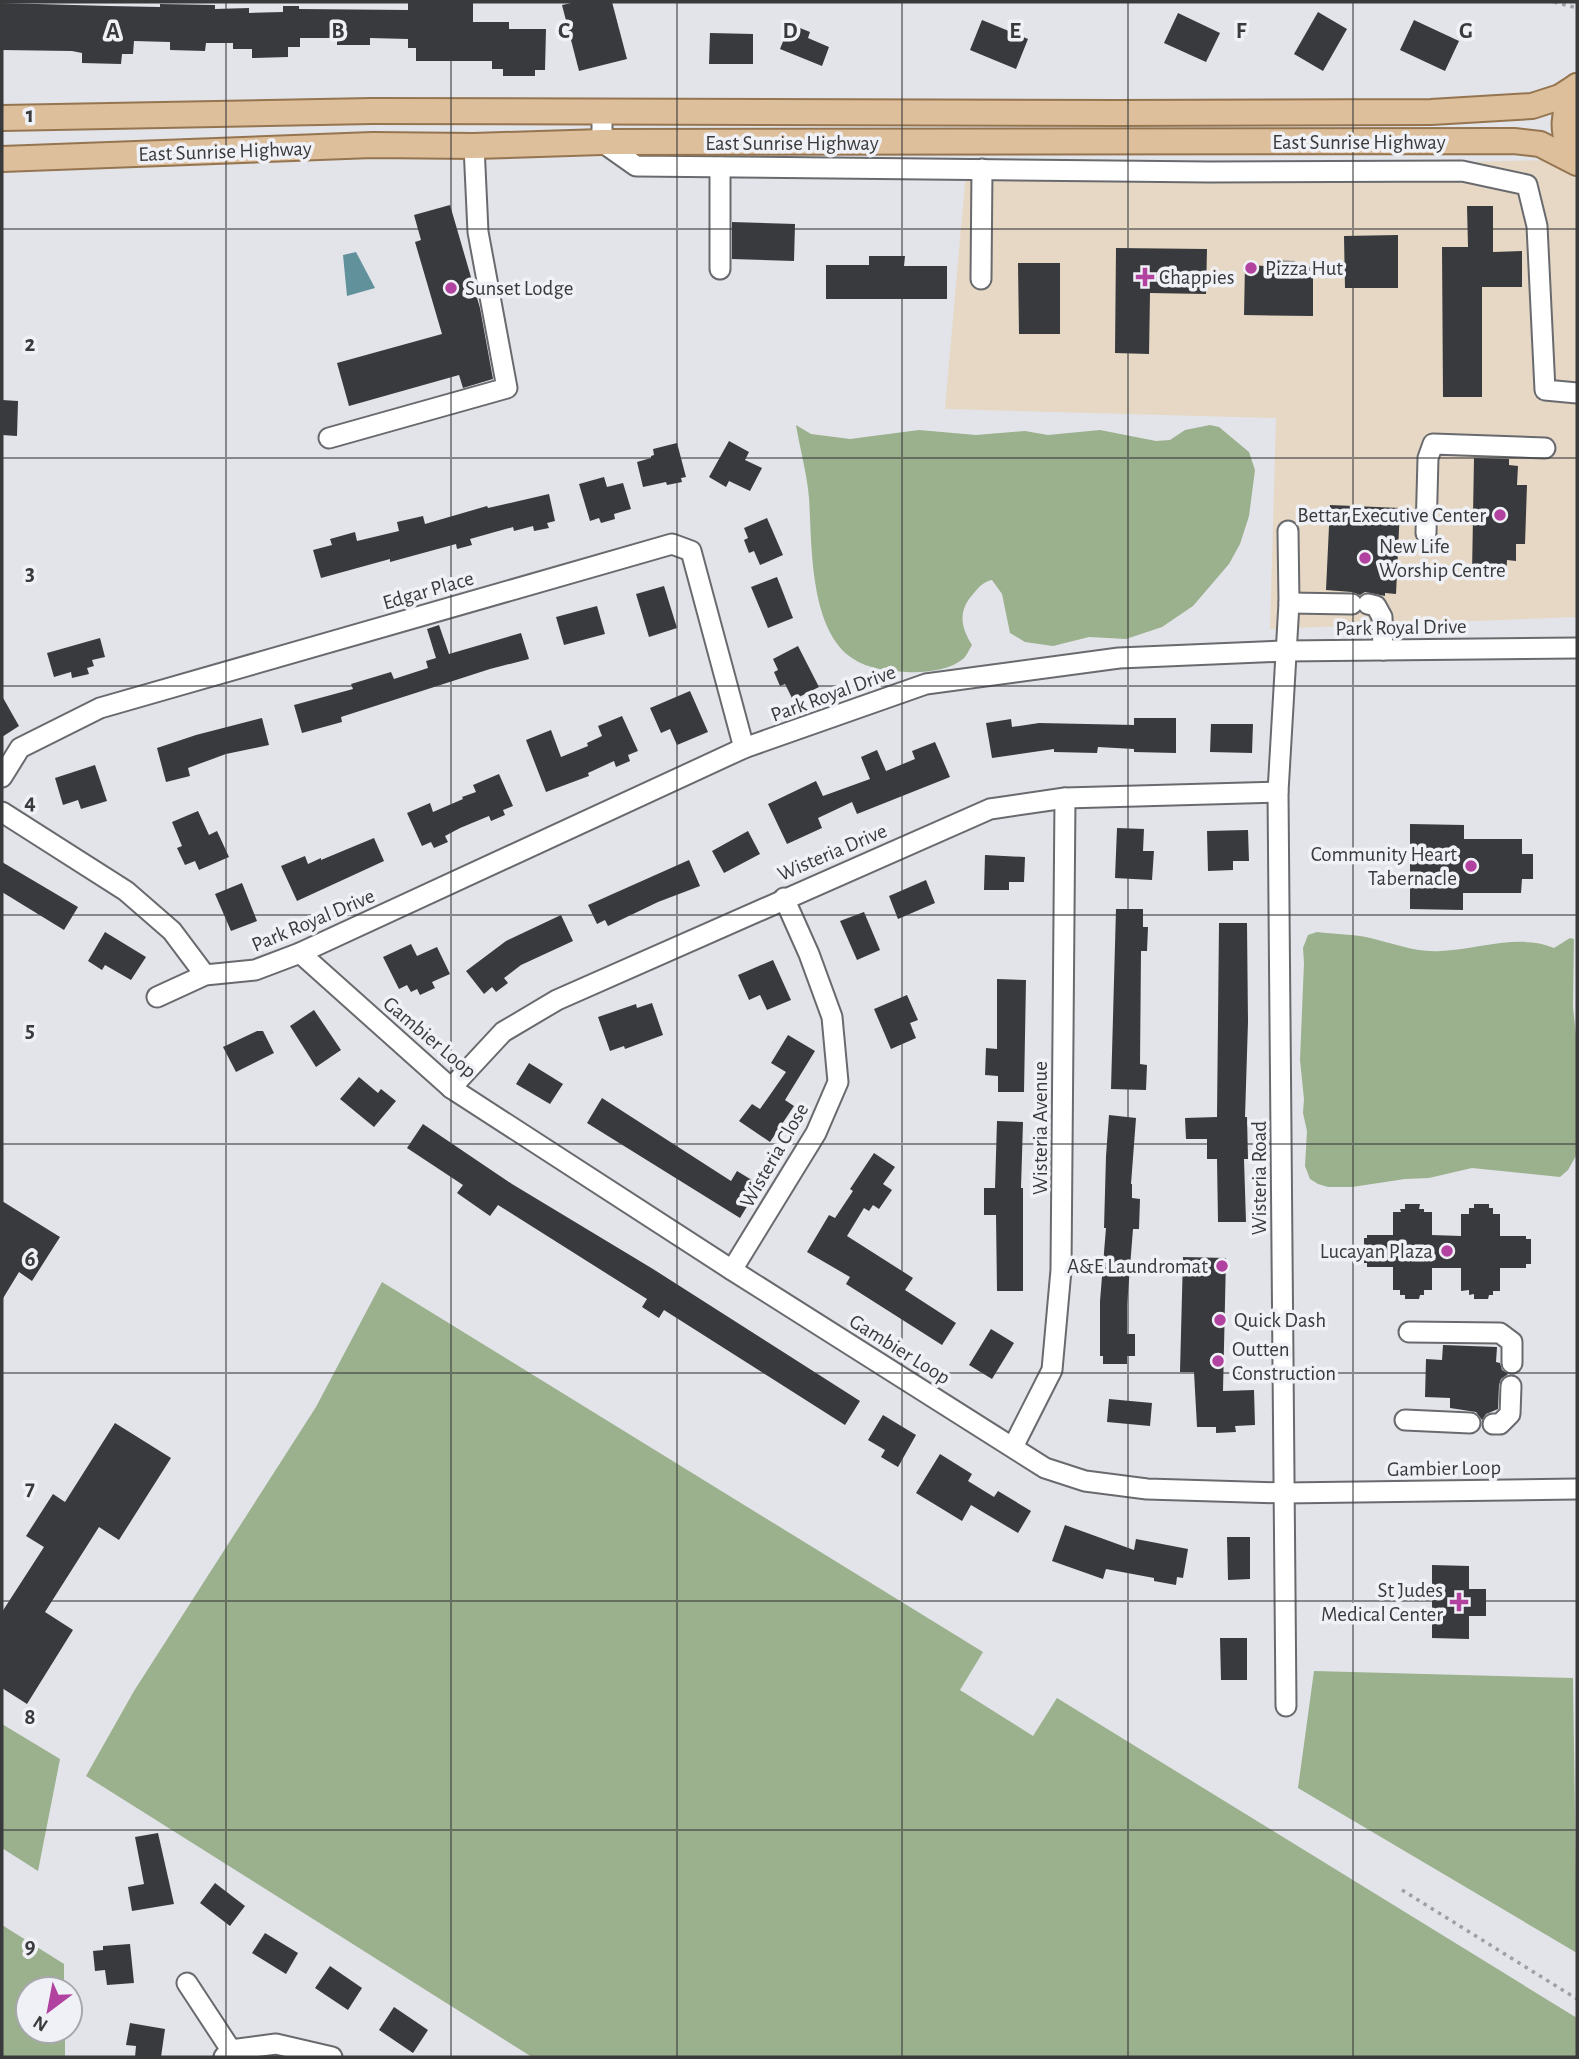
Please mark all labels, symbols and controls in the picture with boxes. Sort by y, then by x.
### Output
text: A [106,20,120,43]
text: B [331,20,345,43]
text: C [558,20,570,43]
text: D [782,20,798,43]
text: E [1009,20,1021,43]
text: F [1236,20,1247,43]
text: G [1459,20,1473,43]
text: 1 [26,104,34,127]
street label: East Sunrise Highway [1272,132,1446,153]
street label: East Sunrise Highway [705,133,879,154]
street label: East Sunrise Highway [138,138,312,165]
place label: Pizza Hut [1265,258,1343,279]
marker: Pizza Hut [1243,260,1259,276]
place label: Chappies [1159,267,1234,288]
marker: Chappies [1137,269,1153,285]
place label: Sunset Lodge [465,278,573,299]
marker: Sunset Lodge [443,280,459,296]
text: 2 [25,333,36,356]
place label: Bettar Executive Center [1297,505,1486,526]
marker: Bettar Executive Center [1492,507,1508,523]
place label: New Life Worship Centre [1379,536,1506,581]
marker: New Life Worship Centre [1357,550,1373,566]
text: 3 [25,562,35,585]
street label: Edgar Place [380,567,476,613]
street label: Park Royal Drive [1335,616,1467,639]
street label: Park Royal Drive [768,661,898,726]
text: 4 [24,791,36,814]
street label: Wisteria Drive [775,820,890,885]
place label: Community Heart Tabernacle [1311,844,1457,889]
marker: Community Heart Tabernacle [1463,858,1479,874]
street label: Park Royal Drive [249,885,378,956]
street label: Gambier Loop [379,993,480,1082]
text: 5 [25,1019,35,1042]
street label: Wisteria Avenue [1030,1061,1051,1195]
street label: Wisteria Close [736,1100,813,1211]
street label: Wisteria Road [1249,1121,1270,1235]
place label: Lucayan Plaza [1320,1241,1433,1262]
marker: Lucayan Plaza [1439,1243,1455,1259]
text: 6 [24,1248,36,1271]
place label: A&E Laundromat [1067,1256,1208,1277]
marker: A&E Laundromat [1214,1258,1230,1274]
street label: Gambier Loop [846,1310,954,1389]
place label: Quick Dash [1234,1310,1326,1331]
marker: Quick Dash [1212,1312,1228,1328]
place label: Outten Construction [1232,1339,1336,1384]
marker: Outten Construction [1210,1353,1226,1369]
street label: Gambier Loop [1387,1457,1501,1480]
text: 7 [25,1477,35,1500]
place label: St Judes Medical Center [1321,1580,1443,1625]
marker: St Judes Medical Center [1449,1592,1469,1612]
text: 8 [24,1706,36,1729]
text: 9 [24,1935,36,1958]
north arrow [14,1975,84,2045]
text: N [30,2012,51,2035]

